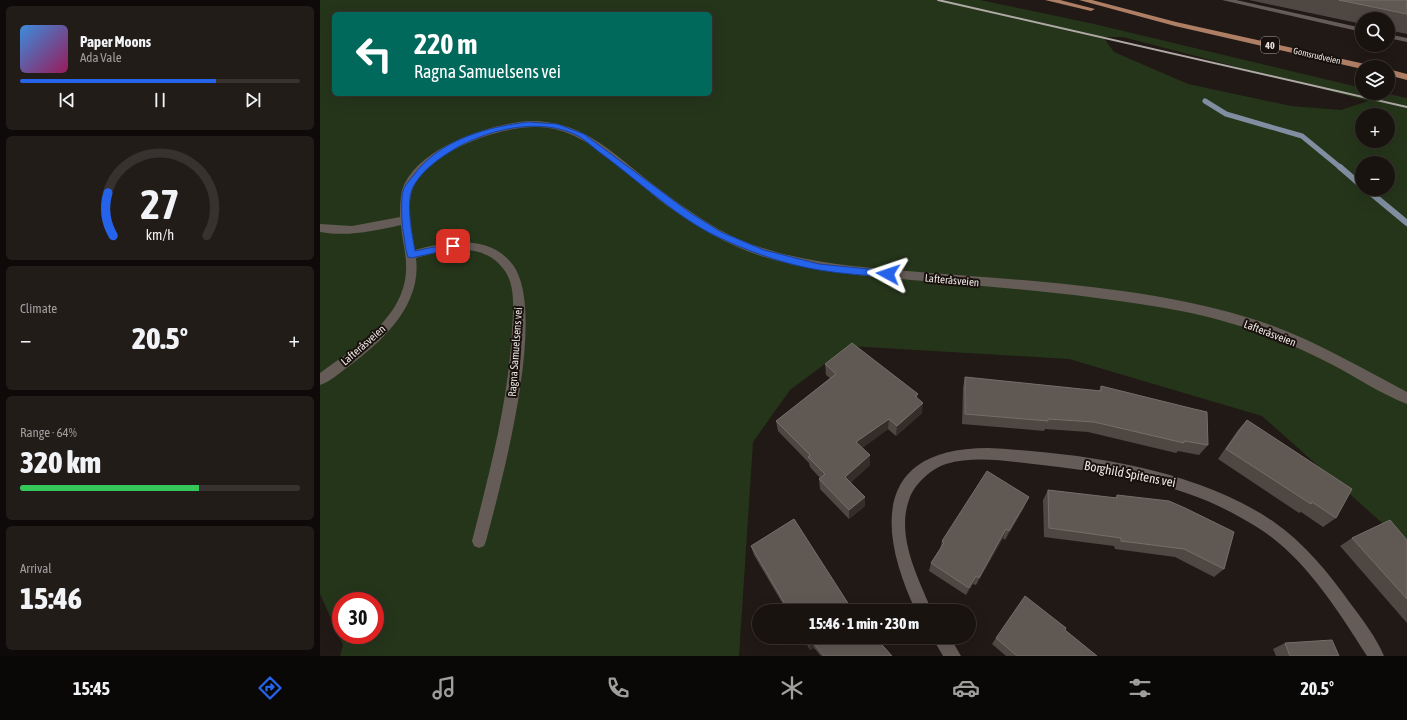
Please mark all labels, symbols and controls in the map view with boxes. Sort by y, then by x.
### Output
map controls [1355,12,1395,196]
button: search [1355,12,1395,52]
icon: left [348,28,400,80]
text: 220 m [414,28,477,60]
text: Paper Moons [80,33,151,50]
road number: 40 [1261,37,1279,53]
street label: Gomsrudveien [1292,46,1342,66]
text: Ada Vale [80,50,122,65]
button: layers [1355,60,1395,100]
text: Ragna Samuelsens vei [414,61,561,82]
icon: previous [56,89,78,111]
icon: pause [149,89,171,111]
icon: next [242,89,264,111]
button: + [1355,108,1395,148]
button: − [1355,156,1395,196]
text: 27 [140,180,180,228]
text: km/h [146,227,174,243]
pin [436,229,470,263]
icon: arrive [442,235,464,257]
position arrow [867,253,909,295]
street label: Lafteråsveien [924,272,980,288]
text: Climate [20,301,57,316]
street label: Ragna Samuelsens vei [506,307,524,397]
street label: Lafteråsveien [1242,318,1298,348]
text: 20.5° [132,321,188,355]
street label: Lafteråsveien [338,323,388,367]
text: − [20,326,31,352]
text: + [289,326,300,352]
text: Range · 64% [20,425,77,440]
text: 320 km [20,445,101,479]
street label: Borghild Spitens vei [1083,458,1177,490]
text: Arrival [20,561,52,576]
text: 15:46 [20,581,82,615]
speed limit sign: 30 [332,592,384,644]
text: 15:46 · 1 min · 230 m [809,615,919,632]
icon: directions [256,674,284,702]
icon: music [430,674,458,702]
icon: phone [604,674,632,702]
icon: climate [778,674,806,702]
icon: car [952,674,980,702]
icon: filters [1126,674,1154,702]
text: 15:45 [73,678,110,699]
text: 20.5° [1300,678,1334,699]

